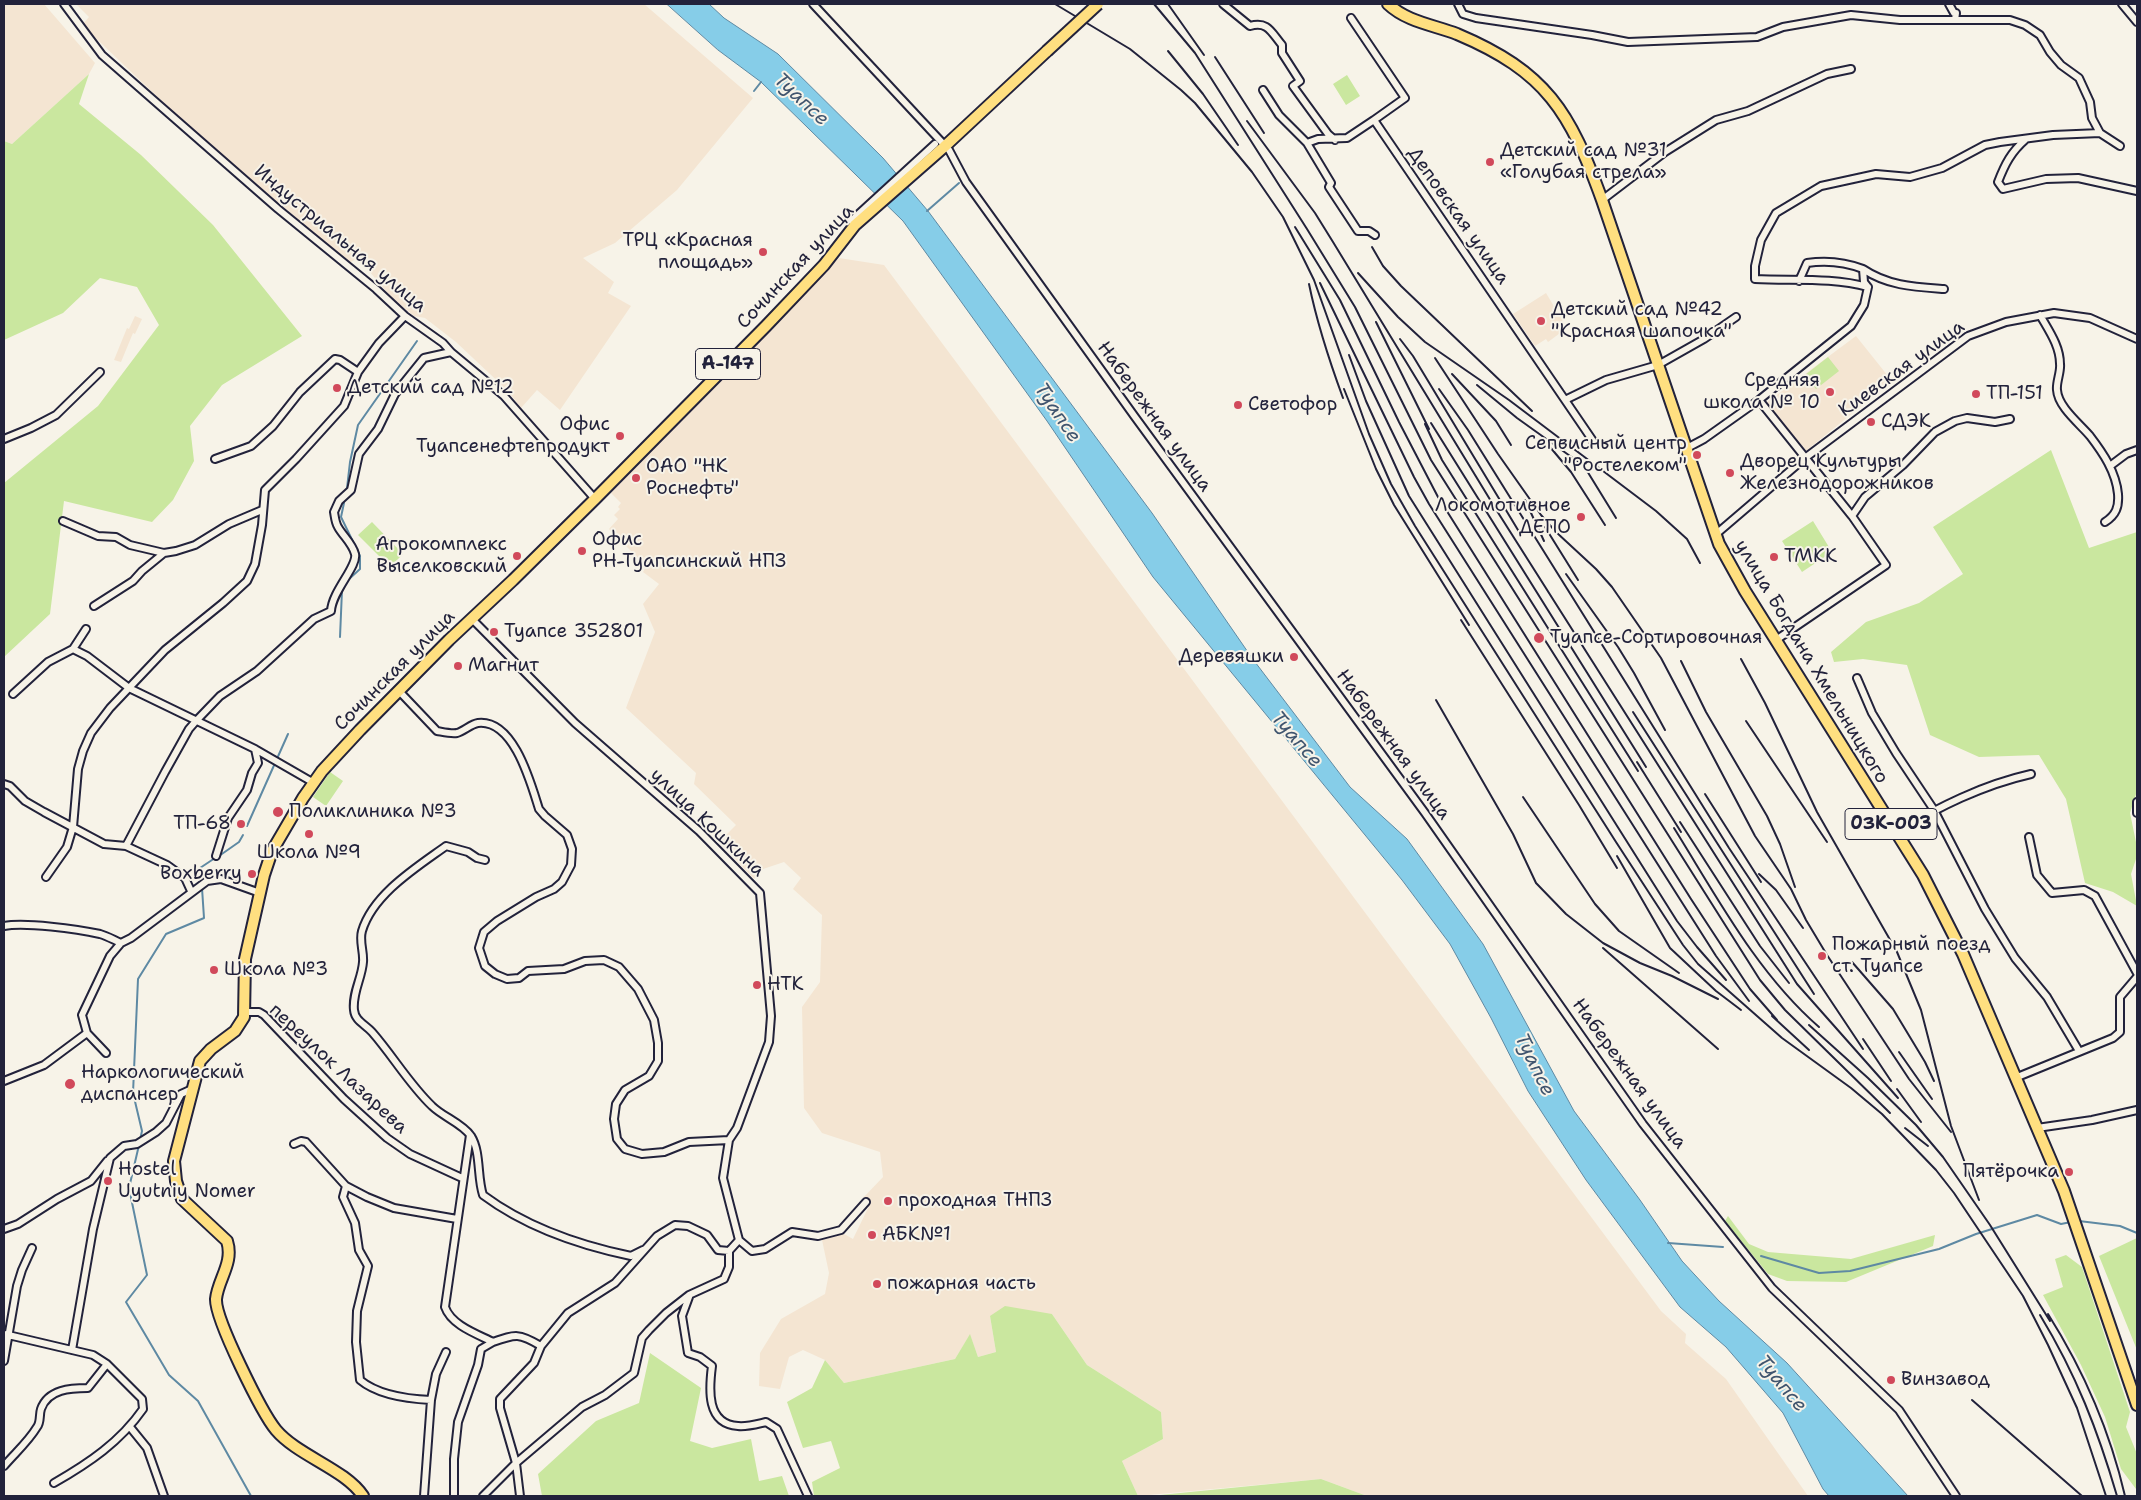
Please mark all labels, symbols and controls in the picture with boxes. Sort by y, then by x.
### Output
water label: Туапсе [768,68,834,132]
place label: Детский сад №31 «Голубая стрела» [1500,140,1667,184]
street label: Деповская улица [1402,143,1514,289]
marker: Детский сад №31 «Голубая стрела» [1484,156,1496,168]
street label: Индустриальная улица [249,160,431,318]
street label: Сочинская улица [733,200,859,334]
place label: ТРЦ «Красная площадь» [622,230,753,274]
marker: ТРЦ «Красная площадь» [757,246,769,258]
place label: Детский сад №42 "Красная шапочка" [1551,299,1732,343]
marker: Детский сад №42 "Красная шапочка" [1535,315,1547,327]
street label: Киевская улица [1835,316,1969,422]
street label: Набережная улица [1092,337,1216,497]
road number: А-147 [696,348,760,379]
place label: Средняя школа № 10 [1703,370,1820,414]
place label: Детский сад №12 [347,377,514,399]
water label: Туапсе [1028,379,1086,447]
marker: Детский сад №12 [331,382,343,394]
place label: ТП-151 [1986,383,2043,405]
marker: Средняя школа № 10 [1824,386,1836,398]
marker: ТП-151 [1970,388,1982,400]
place label: Светофор [1248,394,1337,416]
marker: Светофор [1232,399,1244,411]
place label: СДЭК [1881,411,1931,433]
place label: Офис Туапсенефтепродукт [416,414,610,458]
marker: СДЭК [1865,416,1877,428]
marker: Офис Туапсенефтепродукт [614,430,626,442]
place label: Сепвисный центр "Ростелеком" [1525,433,1687,477]
marker: Сепвисный центр "Ростелеком" [1691,449,1703,461]
place label: Дворец Культуры Железнодорожников [1740,451,1934,495]
place label: ОАО "НК Роснефть" [646,456,739,500]
marker: Дворец Культуры Железнодорожников [1724,467,1736,479]
marker: ОАО "НК Роснефть" [630,472,642,484]
place label: Локомотивное ДЕПО [1435,495,1571,539]
marker: Локомотивное ДЕПО [1575,511,1587,523]
place label: Офис РН-Туапсинский НПЗ [592,529,786,573]
place label: Агрокомплекс Выселковский [375,534,507,578]
street label: улица Богдана Хмельницкого [1729,536,1893,788]
marker: Офис РН-Туапсинский НПЗ [576,545,588,557]
place label: ТМКК [1784,546,1837,568]
marker: Агрокомплекс Выселковский [511,550,523,562]
marker: ТМКК [1768,551,1780,563]
street label: Сочинская улица [330,606,460,736]
place label: Туапсе 352801 [504,621,643,643]
marker: Туапсе 352801 [488,626,500,638]
place label: Туапсе-Сортировочная [1550,627,1763,649]
marker: Туапсе-Сортировочная [1532,631,1546,645]
place label: Деревяшки [1179,646,1284,668]
marker: Деревяшки [1288,651,1300,663]
place label: Магнит [468,655,539,677]
marker: Магнит [452,660,464,672]
street label: Набережная улица [1331,665,1455,825]
water label: Туапсе [1265,707,1327,773]
street label: улица Кошкина [645,764,769,882]
place label: Поликлиника №3 [289,801,457,823]
marker: Поликлиника №3 [271,805,285,819]
road number: 03К-003 [1845,809,1937,840]
place label: ТП-68 [173,813,231,835]
marker: ТП-68 [235,818,247,830]
marker: Школа №9 [303,828,315,840]
place label: Школа №9 [257,842,361,864]
place label: Boxberry [160,863,242,885]
marker: Boxberry [246,868,258,880]
place label: Пожарный поезд ст. Туапсе [1832,934,1990,978]
marker: Пожарный поезд ст. Туапсе [1816,950,1828,962]
place label: Школа №3 [224,959,328,981]
marker: Школа №3 [208,964,220,976]
place label: НТК [767,974,804,996]
marker: НТК [751,979,763,991]
street label: Набережная улица [1567,994,1691,1154]
street label: переулок Лазарева [264,999,412,1139]
water label: Туапсе [1509,1030,1559,1100]
place label: Наркологический диспансер [81,1062,244,1106]
marker: Наркологический диспансер [63,1077,77,1091]
place label: Hostel Uyutniy Nomer [118,1159,256,1203]
place label: Пятёрочка [1963,1161,2059,1183]
marker: Пятёрочка [2063,1166,2075,1178]
marker: Hostel Uyutniy Nomer [102,1175,114,1187]
place label: проходная ТНПЗ [898,1190,1052,1212]
marker: проходная ТНПЗ [882,1195,894,1207]
place label: АБК№1 [882,1224,951,1246]
marker: АБК№1 [866,1229,878,1241]
place label: пожарная часть [887,1273,1036,1295]
marker: пожарная часть [871,1278,883,1290]
water label: Туапсе [1750,1351,1812,1417]
place label: Винзавод [1901,1369,1990,1391]
marker: Винзавод [1885,1374,1897,1386]

